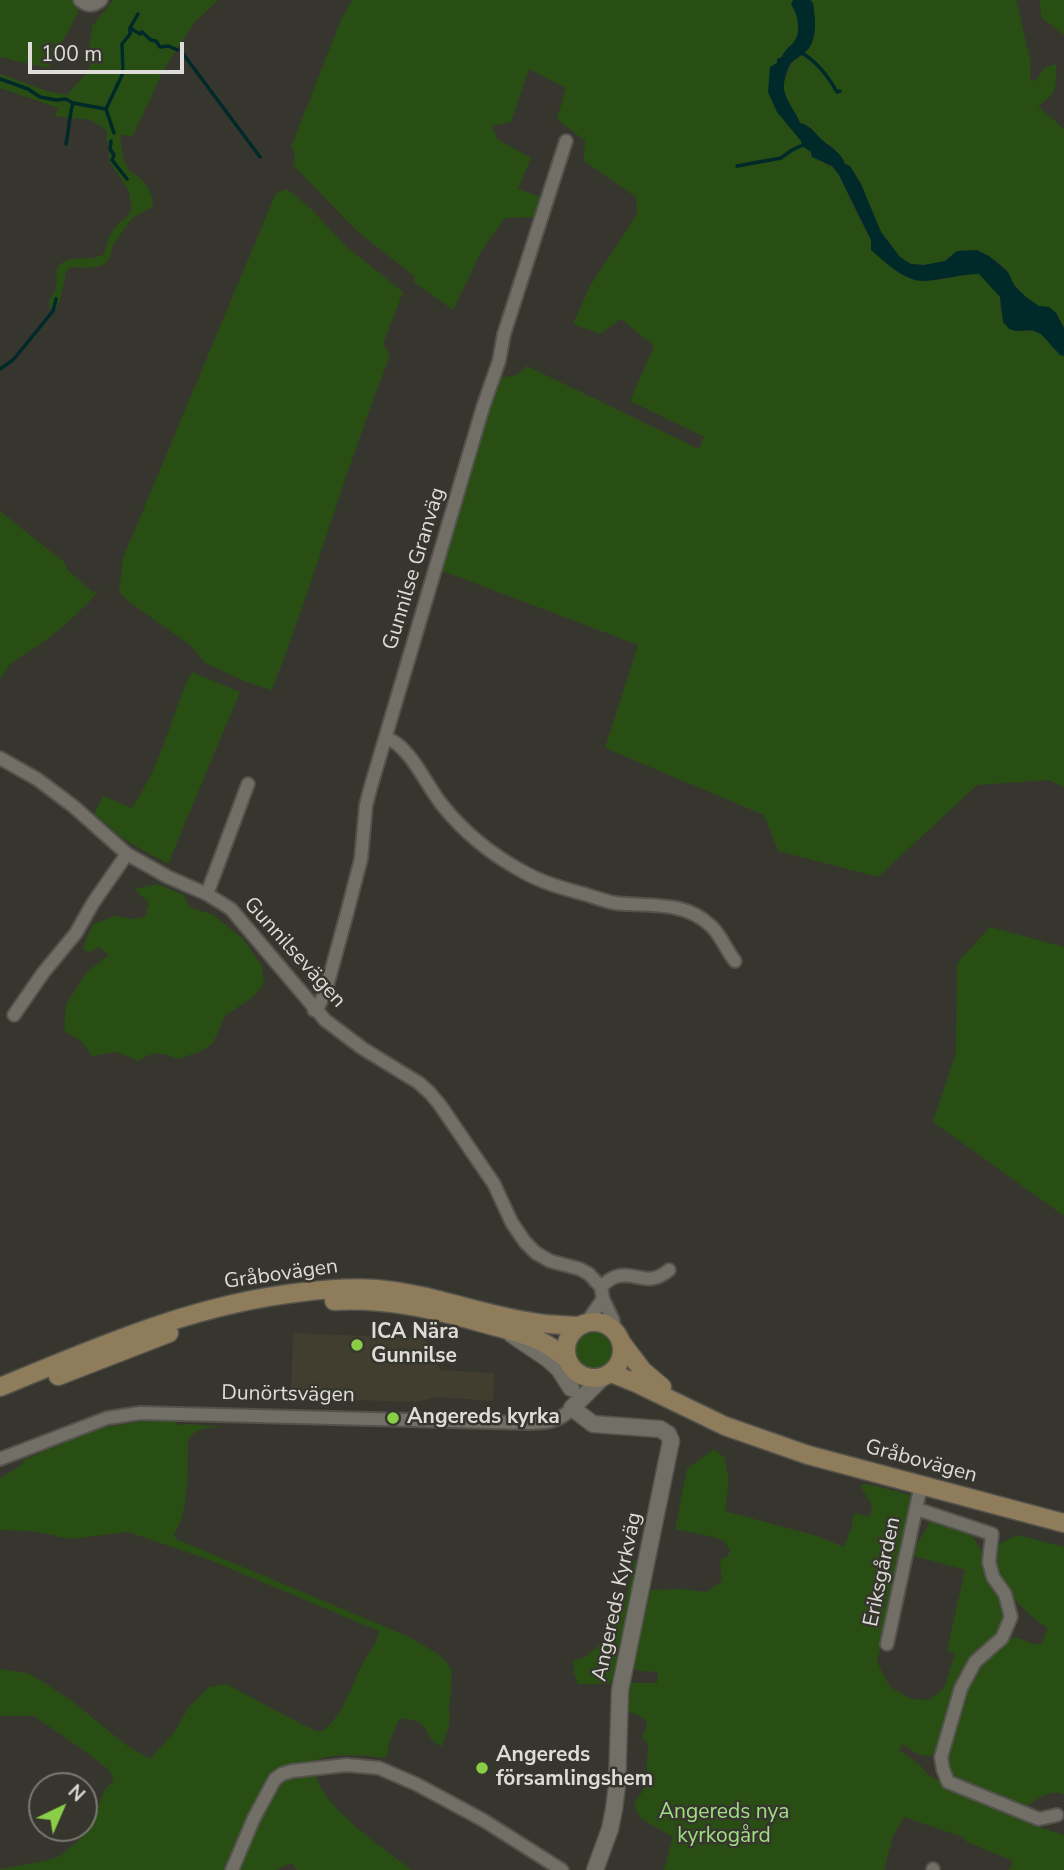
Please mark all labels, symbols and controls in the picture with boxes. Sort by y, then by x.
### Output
scale bar [32,28,187,72]
text: 100 m [41,40,102,68]
street label: Gunnilse Granväg [378,485,452,653]
street label: Gunnilsevägen [238,892,350,1014]
street label: Gråbovägen [222,1255,340,1295]
place label: ICA Nära Gunnilse [371,1320,459,1370]
marker: ICA Nära Gunnilse [349,1337,365,1353]
street label: Dunörtsvägen [221,1381,355,1409]
place label: Angereds kyrka [407,1405,560,1431]
marker: Angereds kyrka [385,1410,401,1426]
street label: Gråbovägen [862,1435,980,1489]
street label: Angereds Kyrkväg [588,1510,648,1684]
street label: Eriksgården [859,1515,907,1629]
place label: Angereds församlingshem [496,1743,653,1793]
marker: Angereds församlingshem [474,1760,490,1776]
north arrow [28,1772,98,1842]
text: N [62,1779,90,1808]
park label: Angereds nya kyrkogård [659,1800,789,1850]

